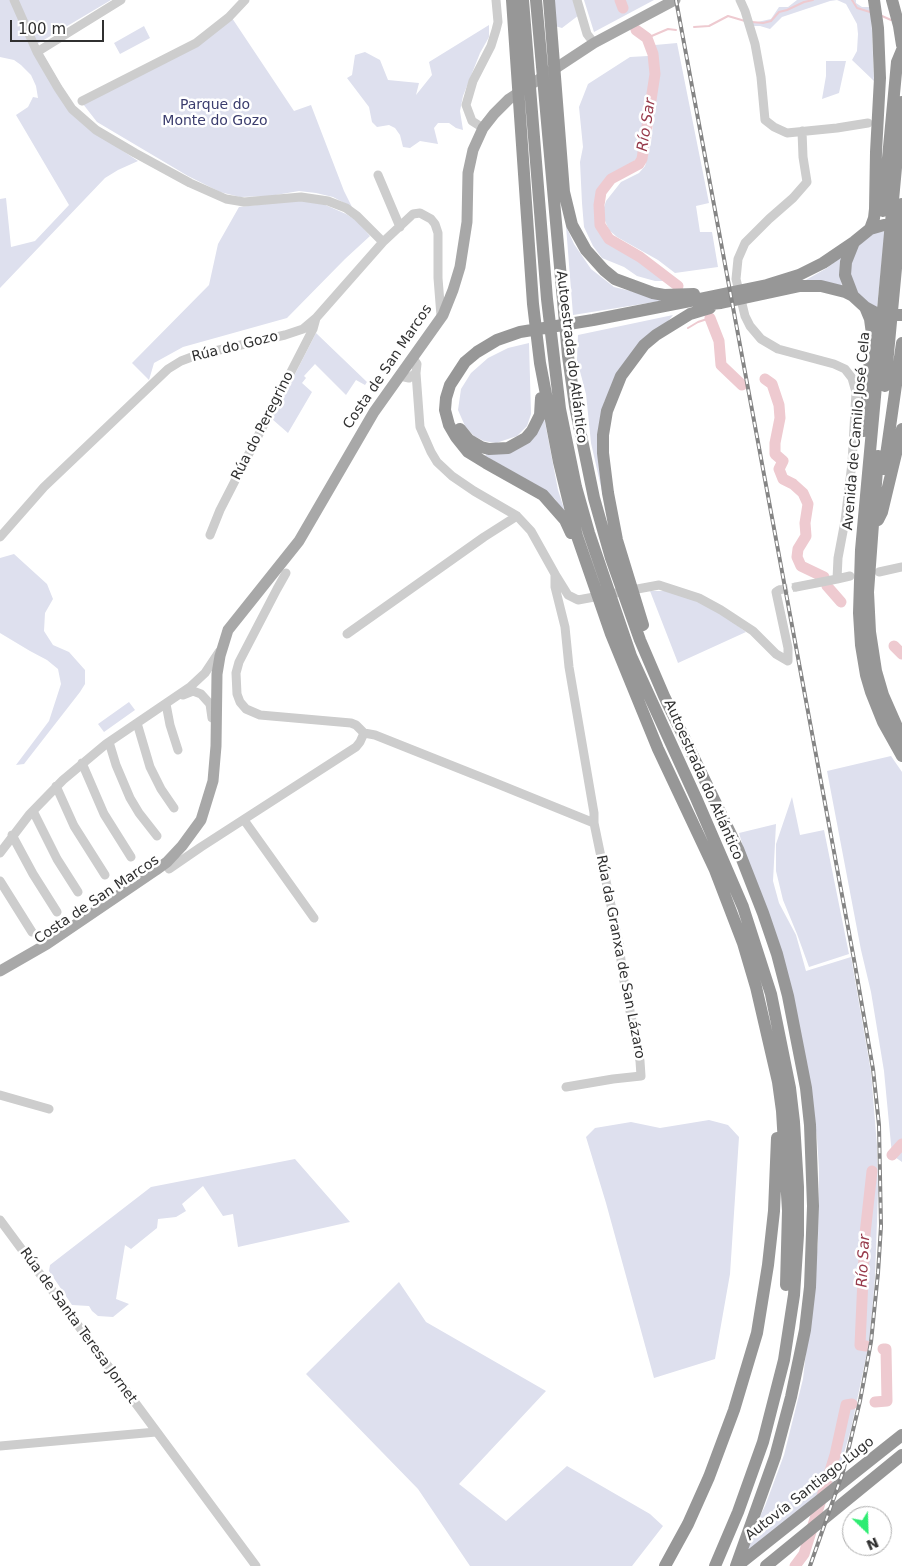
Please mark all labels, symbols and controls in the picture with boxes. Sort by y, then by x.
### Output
scale bar [12,10,106,42]
text: 100 m [18,20,66,38]
park label: Parque do Monte do Gozo [162,97,268,130]
water label: Río Sar [634,97,660,153]
street label: Autoestrada do Atlántico [552,270,590,444]
street label: Costa de San Marcos [340,302,436,432]
street label: Rúa do Gozo [190,328,280,366]
street label: Avenida de Camilo José Cela [840,331,874,531]
street label: Rúa do Peregrino [228,369,298,483]
street label: Autoestrada do Atlántico [660,697,746,863]
street label: Costa de San Marcos [32,852,162,948]
street label: Rúa da Granxa de San Lázaro [592,854,648,1060]
water label: Río Sar [854,1234,874,1288]
street label: Rúa de Santa Teresa Jornet [16,1245,140,1407]
street label: Autovía Santiago-Lugo [742,1434,878,1544]
north arrow [842,1506,892,1556]
text: N [864,1534,881,1553]

